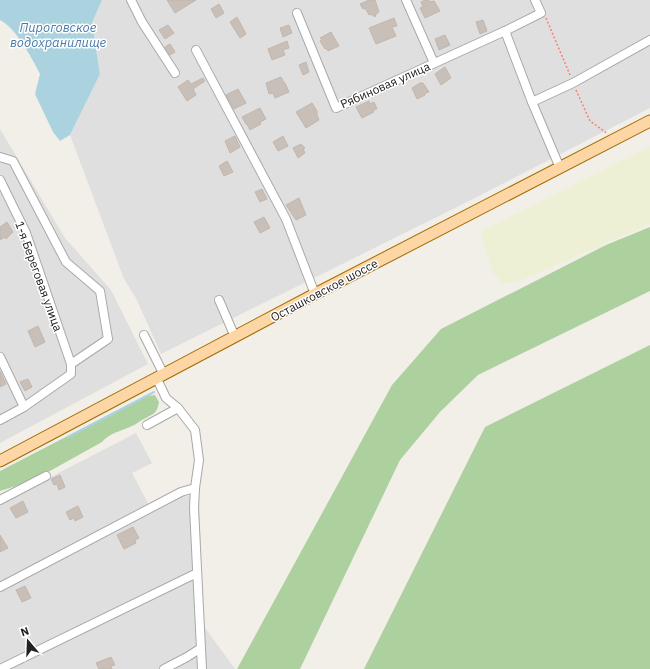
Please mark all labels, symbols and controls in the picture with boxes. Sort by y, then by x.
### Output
water label: Пироговское водохранилище [10,19,106,51]
street label: Рябиновая улица [338,58,433,112]
street label: 1-я Береговая улица [12,219,66,334]
street label: Осташковское шоссе [268,255,381,325]
north arrow [8,621,48,661]
text: N [19,624,31,639]

